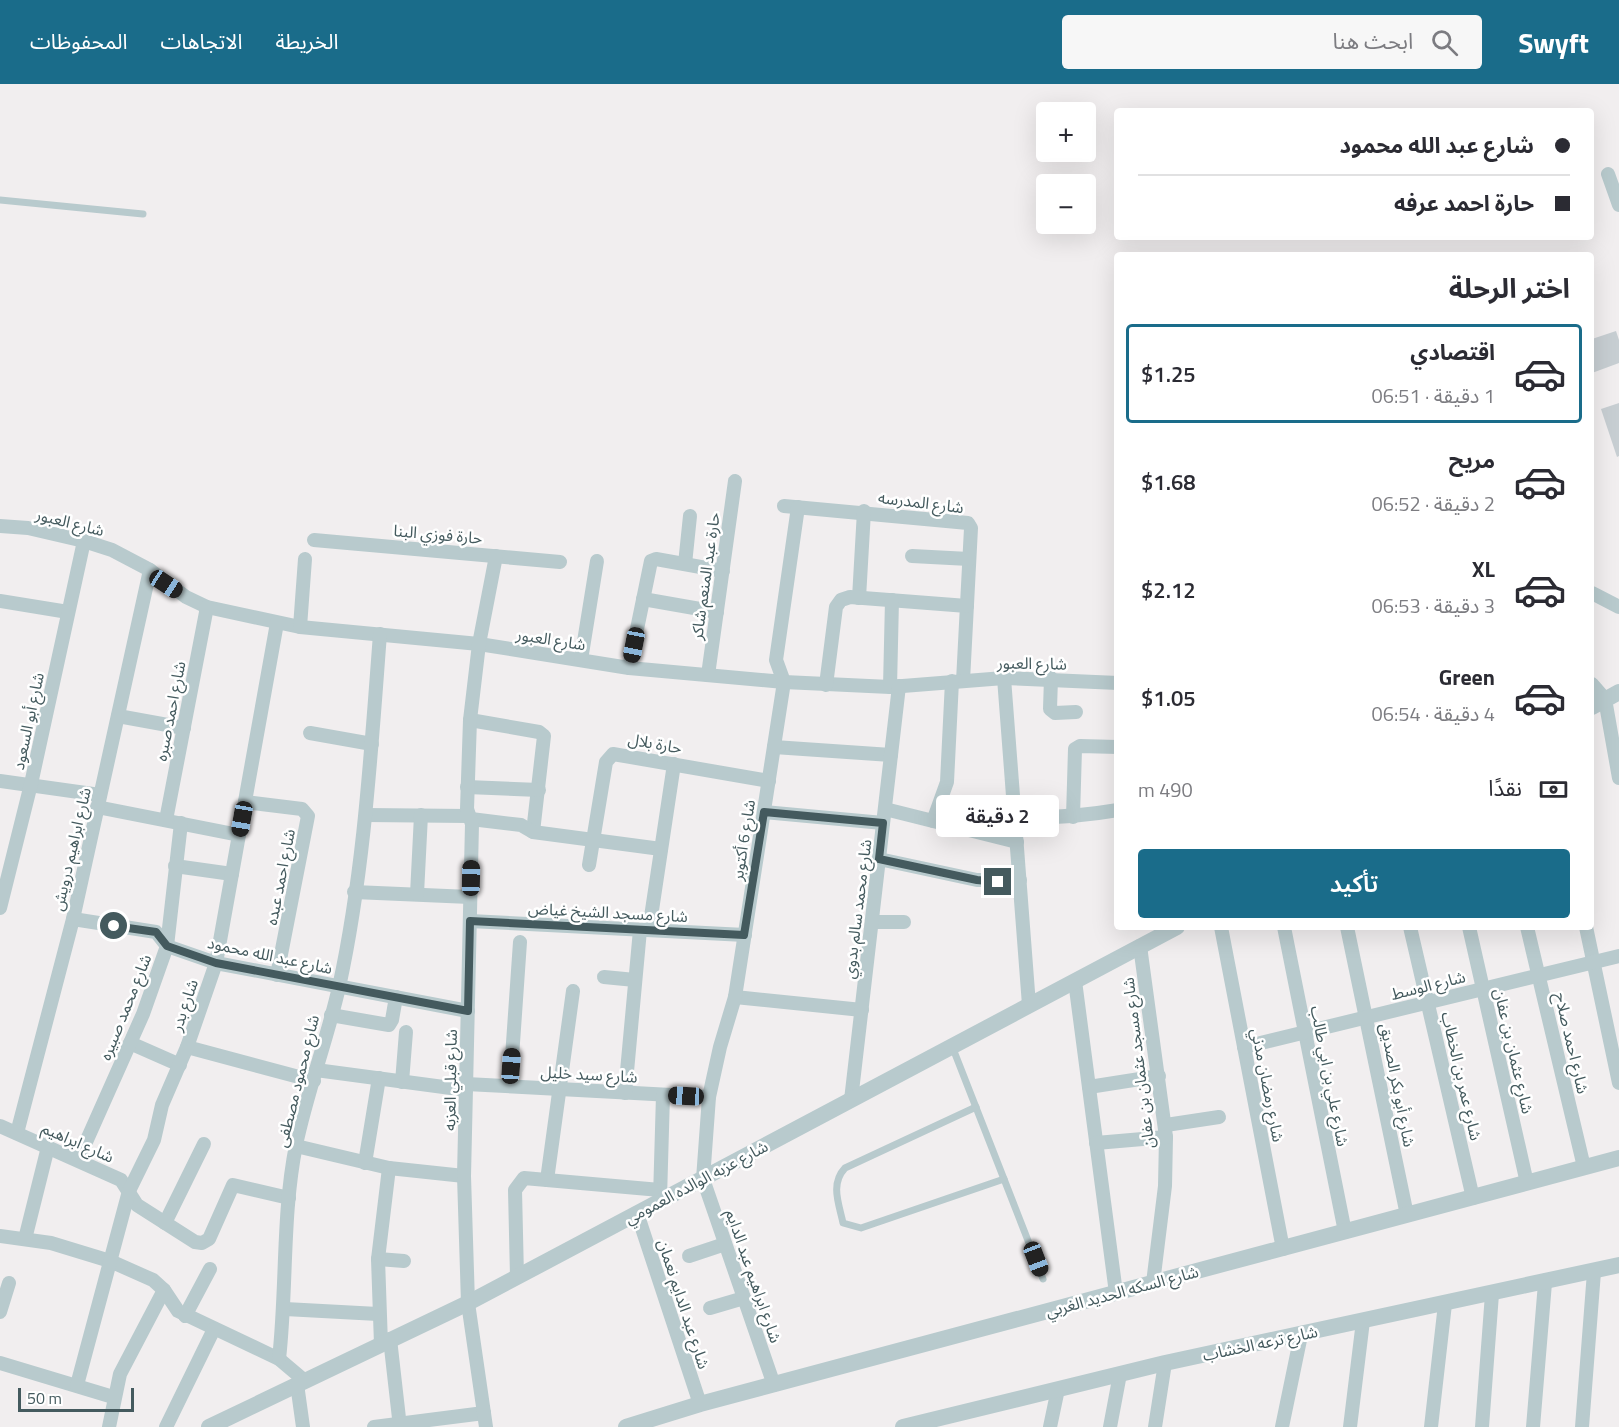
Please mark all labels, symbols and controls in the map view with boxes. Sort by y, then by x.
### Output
search box [1062,15,1482,69]
text: Swyft [1518,21,1589,64]
text: ابحث هنا [1333,24,1413,58]
text: المحفوظات [30,25,127,57]
text: الاتجاهات [160,25,242,57]
text: الخريطة [275,25,338,57]
icon: search [1428,26,1461,59]
map controls [1036,102,1096,234]
button: + [1036,102,1096,162]
text: شارع عبد الله محمود [1340,128,1534,162]
button: − [1036,174,1096,234]
text: حارة احمد عرفه [1394,186,1534,220]
text: اختر الرحلة [1449,267,1570,308]
text: اقتصادي [1410,335,1495,369]
icon: car [1513,347,1567,401]
text: $1.25 [1141,357,1196,391]
text: 1 دقيقة · 06:51 [1372,380,1495,411]
text: مريح [1449,443,1495,477]
icon: car [1513,455,1567,509]
text: $1.68 [1141,465,1196,499]
street label: شارع المدرسه [877,485,965,520]
text: 2 دقيقة · 06:52 [1372,488,1495,519]
street label: شارع العبور [32,502,107,543]
street label: حارة عبد المنعم شاكر [684,511,727,642]
street label: حارة فوزي البنا [392,518,483,551]
text: XL [1472,552,1495,586]
icon: car [1513,563,1567,617]
car [146,567,186,601]
text: $2.12 [1141,573,1196,607]
text: 3 دقيقة · 06:53 [1372,590,1495,621]
street label: شارع العبور [513,622,587,657]
car [622,626,646,664]
street label: شارع العبور [996,650,1067,677]
street label: شارع احمد صبره [149,659,192,763]
text: Green [1439,660,1495,694]
street label: شارع أبو السعود [6,670,51,772]
icon: car [1513,671,1567,725]
text: $1.05 [1141,681,1196,715]
text: 4 دقيقة · 06:54 [1372,698,1495,729]
street label: حارة بلال [626,726,684,760]
text: نقدًا [1488,771,1522,805]
icon: cash [1537,773,1570,806]
text: 490 m [1138,774,1193,805]
street label: شارع ابراهيم درويش [45,785,98,913]
callout: 2 دقيقة [936,795,1060,837]
street label: شارع 6 أكتوبر [725,798,762,883]
car [230,800,254,838]
text: 2 دقيقة [965,800,1030,831]
street label: شارع احمد عبده [259,827,302,927]
street label: شارع محمد سالم بدوي [837,838,878,980]
button: تأكيد [1138,849,1570,918]
car [462,860,480,896]
route end [984,868,1011,895]
street label: شارع مسجد الشيخ غياض [527,896,688,929]
route start [100,912,127,939]
street label: شارع عبد الله محمود [205,930,335,981]
street label: شارع محمد صبيره [93,950,158,1064]
street label: شارع الوسط [1388,964,1468,1007]
street label: شارع بدر [164,976,205,1035]
street label: شارع مسجد عثمان بن عفان [1116,976,1161,1150]
street label: شارع عثمان بن عفان [1487,986,1540,1116]
street label: شارع احمد صلاح [1548,990,1595,1096]
street label: شارع علي بن ابي طالب [1304,1004,1355,1149]
street label: شارع عمر بن الخطاب [1435,1009,1488,1143]
street label: شارع محمود مصطفى [269,1012,326,1150]
street label: شارع أبو بكر الصديق [1373,1021,1422,1149]
street label: شارع رمضان مدني [1244,1026,1291,1144]
street label: شارع قبلي العزبه [437,1029,464,1131]
car [501,1047,521,1085]
street label: شارع سيد خليل [540,1059,638,1090]
car [668,1086,704,1106]
street label: شارع ابراهيم [38,1115,118,1169]
street label: شارع عزبه الوالده العمومي [620,1134,773,1231]
street label: شارع ابراهيم عبد الدايم [719,1206,788,1346]
street label: شارع عبد الدايم نعمان [651,1236,716,1372]
car [1021,1239,1051,1279]
street label: شارع السكه الحديد الغربي [1043,1259,1201,1324]
street label: شارع ترعه الخشاب [1200,1319,1320,1368]
scale bar [18,1385,134,1412]
text: 50 m [27,1386,62,1410]

